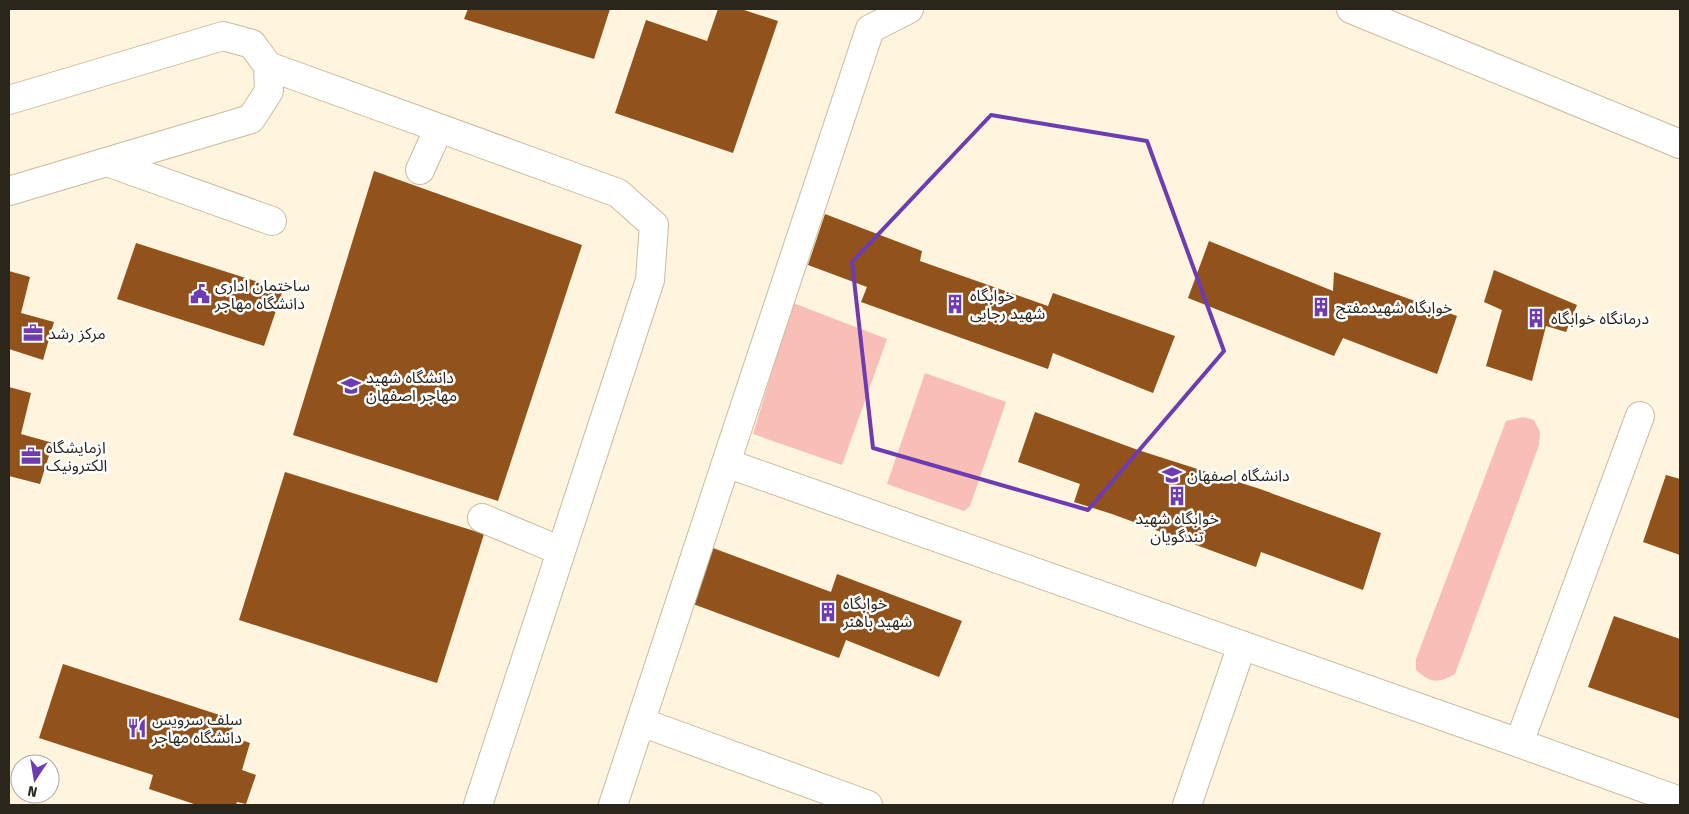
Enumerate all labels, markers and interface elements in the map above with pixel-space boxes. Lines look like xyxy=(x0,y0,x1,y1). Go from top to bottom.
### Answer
place label: ساختمان اداری دانشگاه مهاجر xyxy=(214,276,310,313)
public building icon: ساختمان اداری دانشگاه مهاجر xyxy=(189,283,211,305)
place label: خوابگاه شهید رجایی xyxy=(970,286,1045,323)
building icon: خوابگاه شهید رجایی xyxy=(944,293,966,315)
building icon: خوابگاه شهیدمفتح xyxy=(1310,296,1332,318)
place label: خوابگاه شهیدمفتح xyxy=(1336,298,1452,320)
building icon: درمانگاه خوابگاه xyxy=(1525,307,1547,329)
place label: درمانگاه خوابگاه xyxy=(1551,309,1649,328)
office icon: مرکز رشد xyxy=(22,322,44,344)
place label: مرکز رشد xyxy=(48,324,106,343)
place label: دانشگاه شهید مهاجر اصفهان xyxy=(366,368,457,405)
school or university icon: دانشگاه شهید مهاجر اصفهان xyxy=(340,375,362,397)
place label: ازمایشگاه الکترونیک xyxy=(46,438,107,475)
office icon: ازمایشگاه الکترونیک xyxy=(20,445,42,467)
school or university icon: دانشگاه اصفهان xyxy=(1161,464,1183,486)
place label: دانشگاه اصفهان xyxy=(1187,466,1290,485)
building icon: خوابگاه شهید تندگویان xyxy=(1166,485,1188,507)
place label: خوابگاه شهید تندگویان xyxy=(1135,509,1219,546)
place label: خوابگاه شهید باهنر xyxy=(842,594,912,631)
building icon: خوابگاه شهید باهنر xyxy=(817,601,839,623)
place label: سلف سرویس دانشگاه مهاجر xyxy=(151,710,242,747)
restaurant icon: سلف سرویس دانشگاه مهاجر xyxy=(126,717,148,739)
north arrow xyxy=(10,754,60,804)
text: N xyxy=(26,782,39,801)

